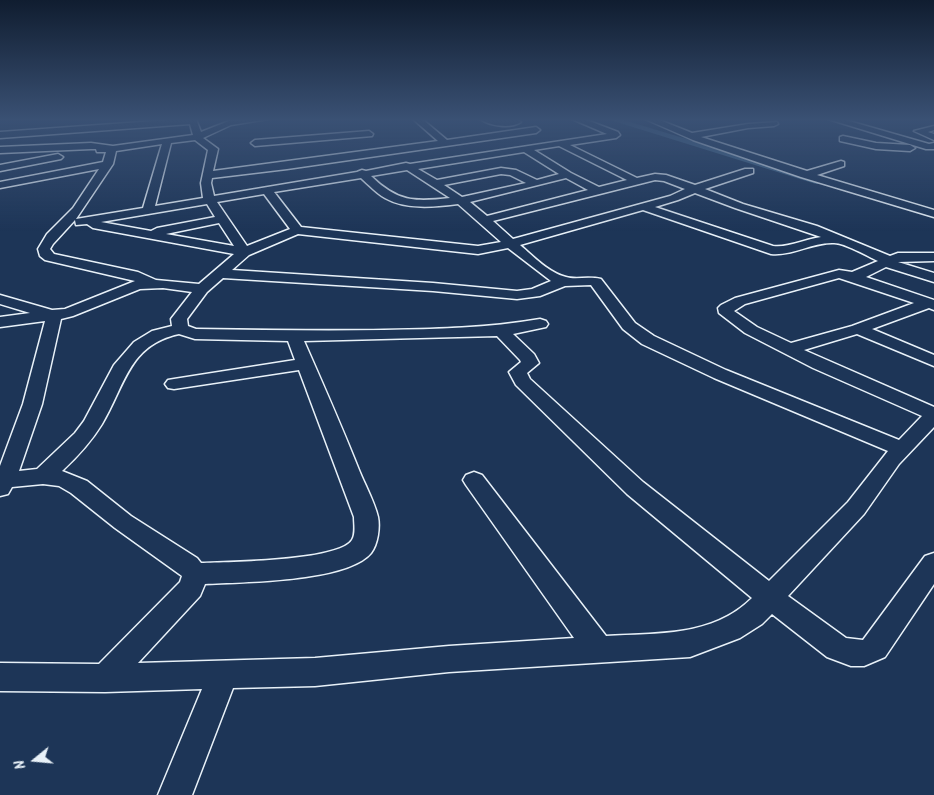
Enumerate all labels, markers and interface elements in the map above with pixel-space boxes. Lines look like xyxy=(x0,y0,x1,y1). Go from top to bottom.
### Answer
north arrow xyxy=(10,735,60,785)
text: N xyxy=(9,757,32,772)

